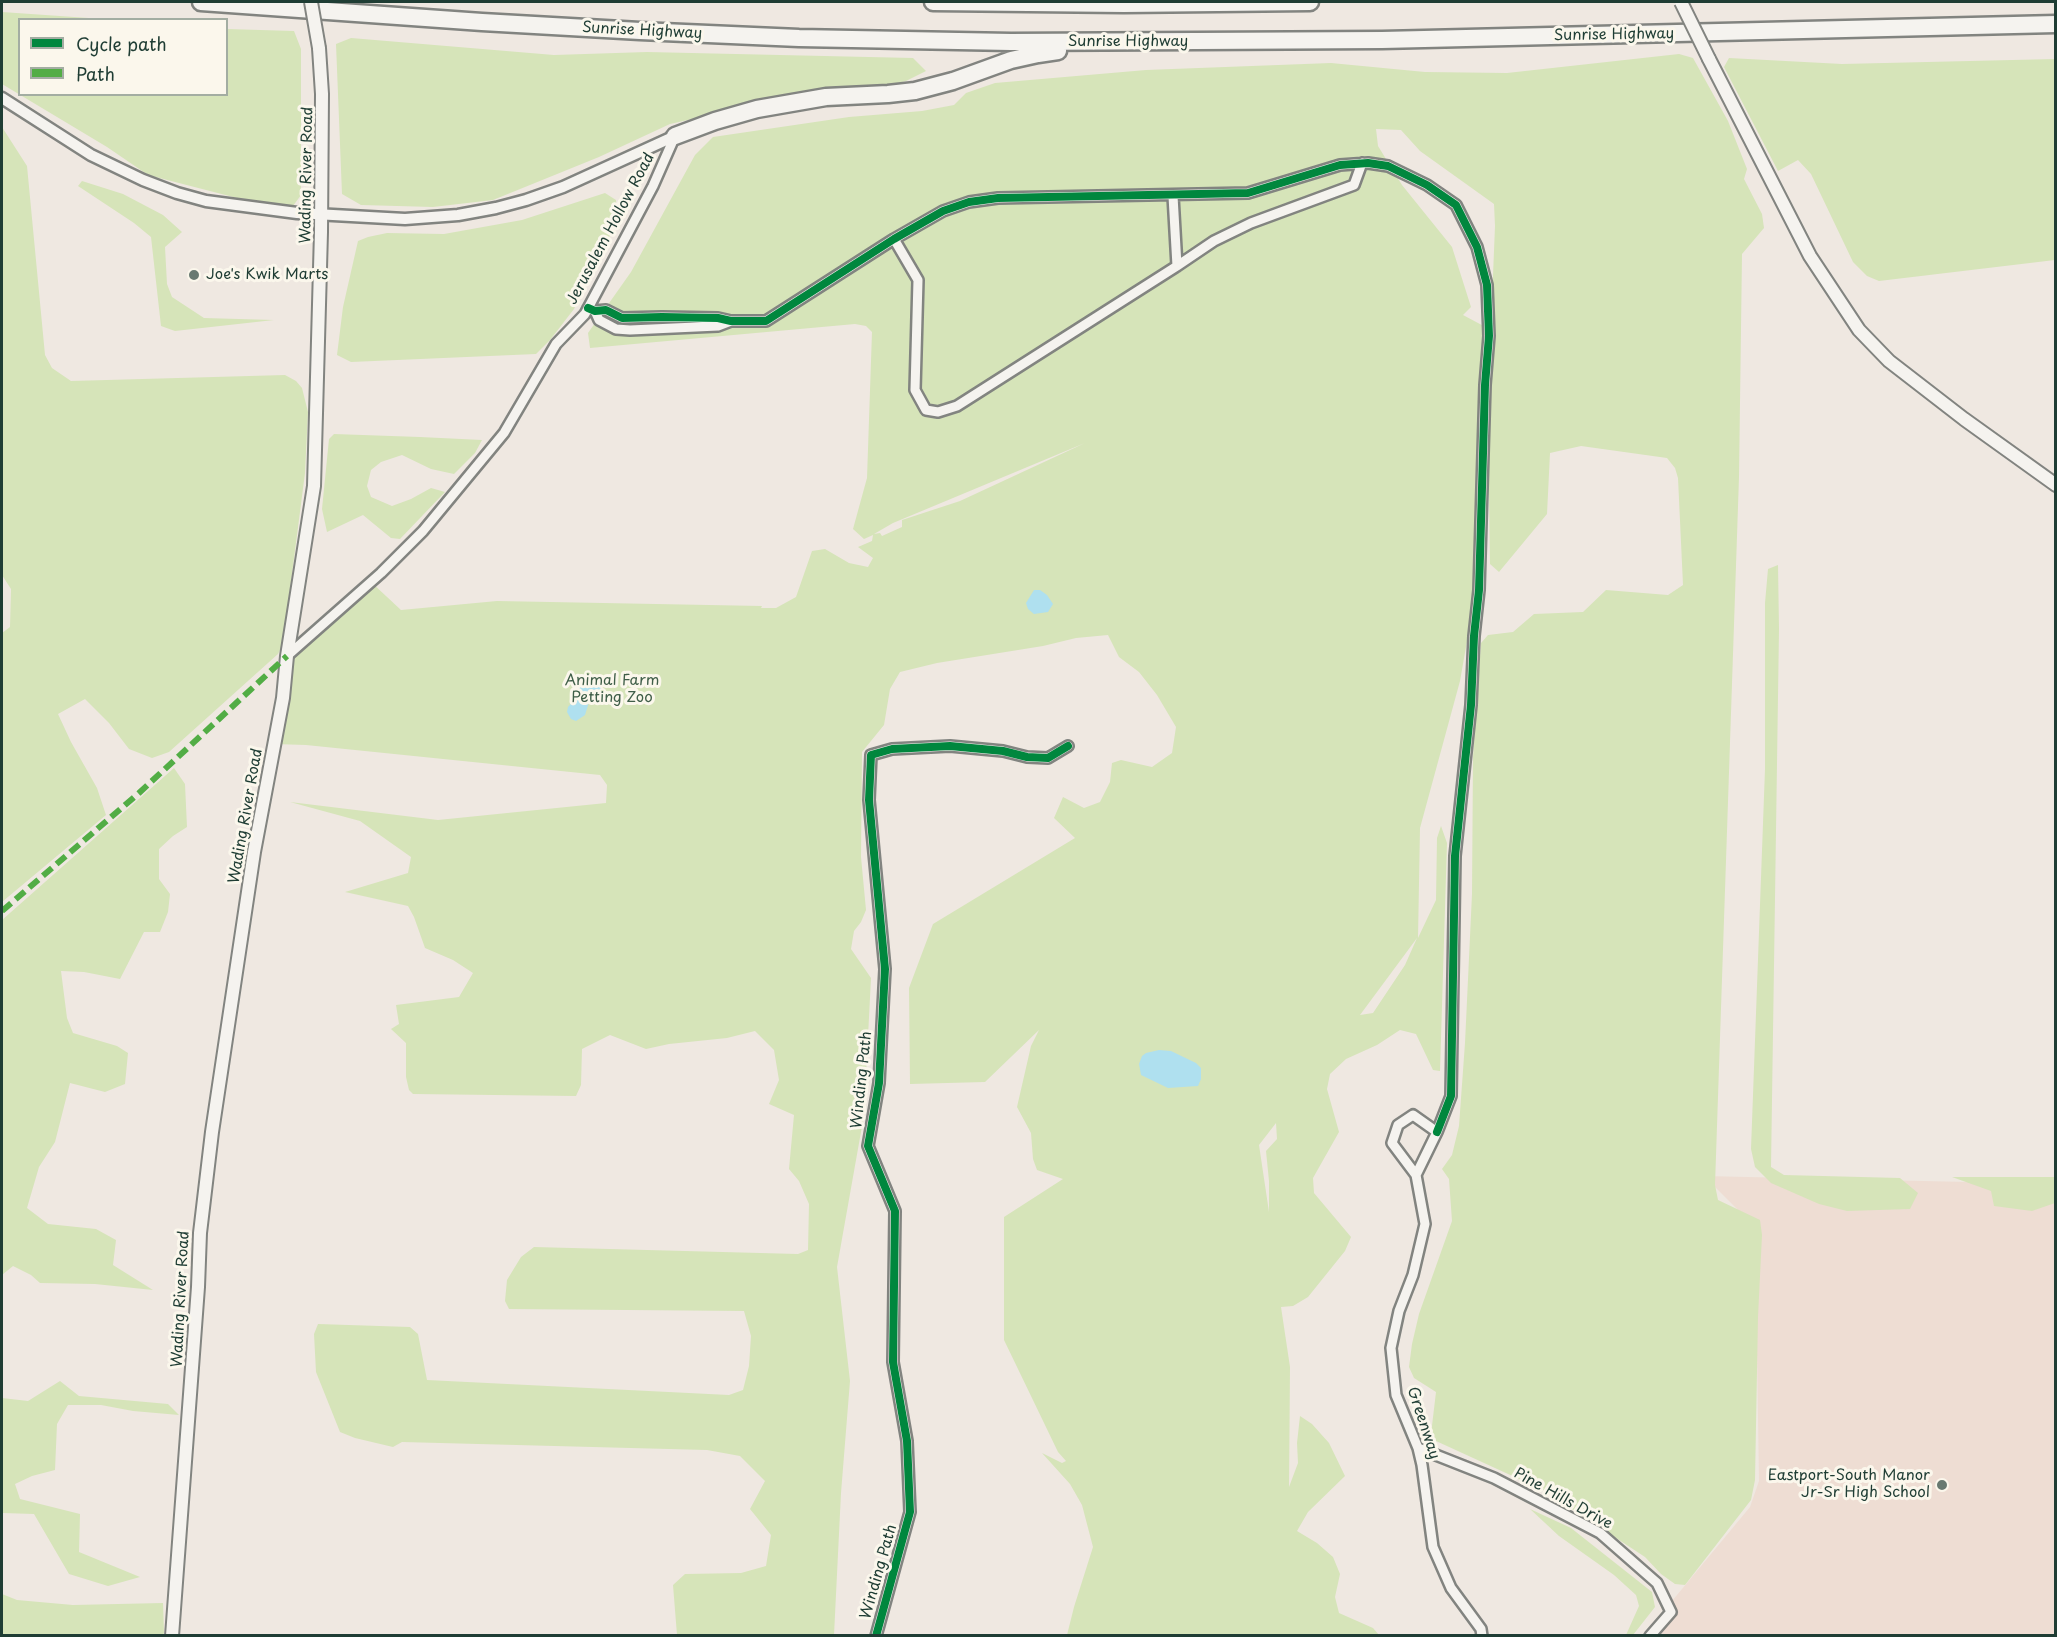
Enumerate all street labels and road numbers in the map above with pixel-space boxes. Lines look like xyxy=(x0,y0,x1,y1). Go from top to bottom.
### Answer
street label: Sunrise Highway xyxy=(581,19,703,43)
street label: Sunrise Highway xyxy=(1554,25,1674,45)
street label: Sunrise Highway xyxy=(1068,33,1188,51)
street label: Wading River Road xyxy=(297,106,317,244)
street label: Jerusalem Hollow Road xyxy=(563,150,659,308)
street label: Wading River Road xyxy=(225,747,267,885)
street label: Winding Path xyxy=(848,1031,876,1129)
street label: Wading River Road xyxy=(168,1230,194,1368)
street label: Greenway xyxy=(1403,1385,1443,1461)
street label: Pine Hills Drive xyxy=(1511,1465,1615,1533)
street label: Winding Path xyxy=(857,1523,901,1621)

